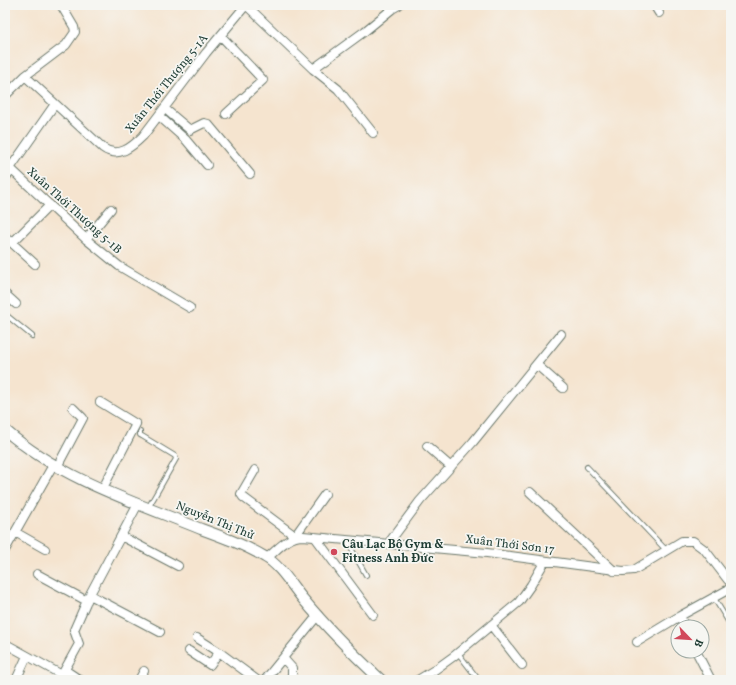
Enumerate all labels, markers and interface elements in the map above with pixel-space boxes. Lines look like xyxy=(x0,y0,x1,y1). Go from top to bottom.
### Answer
street label: Xuân Thới Thượng 5-1A xyxy=(122,31,212,137)
street label: Xuân Thới Thượng 5-1B xyxy=(23,164,125,258)
street label: Nguyễn Thị Thử xyxy=(173,498,257,544)
street label: Xuân Thới Sơn 17 xyxy=(464,532,556,558)
place label: Câu Lạc Bộ Gym & Fitness Anh Đức xyxy=(342,537,444,567)
marker: Câu Lạc Bộ Gym & Fitness Anh Đức xyxy=(329,547,339,557)
north arrow xyxy=(670,619,710,659)
text: B xyxy=(689,636,706,649)

